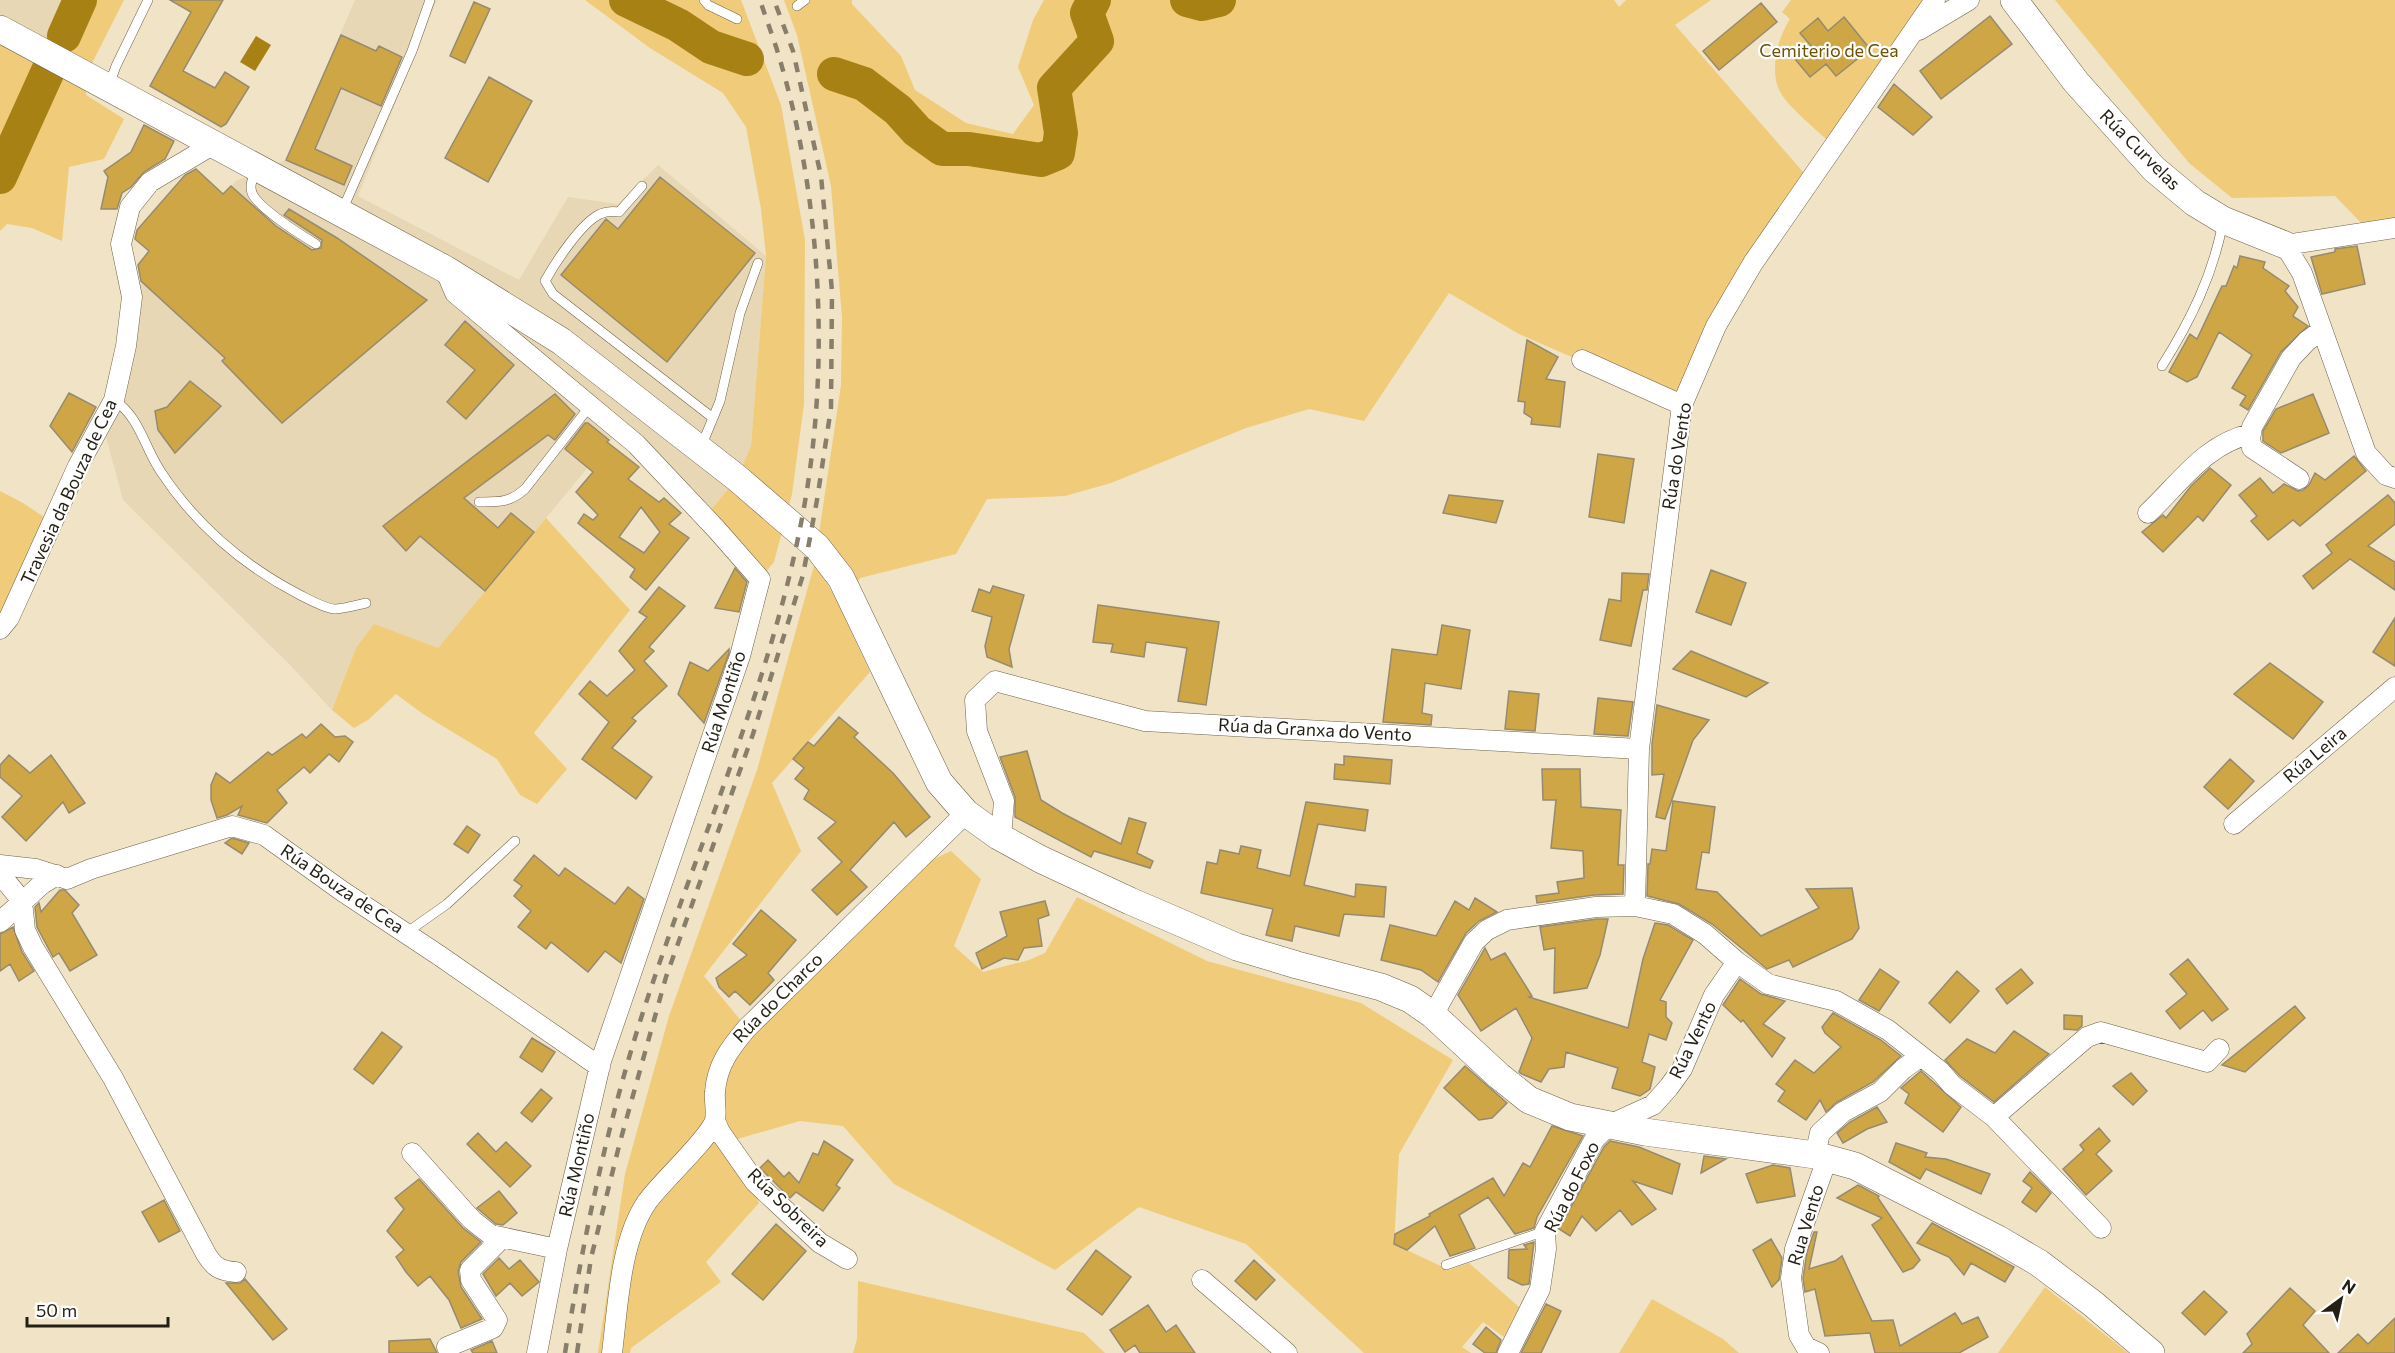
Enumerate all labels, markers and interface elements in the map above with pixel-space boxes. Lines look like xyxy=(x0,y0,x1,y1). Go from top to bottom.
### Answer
park label: Cemiterio de Cea xyxy=(1759,39,1899,61)
street label: Rúa Curvelas xyxy=(2096,104,2186,194)
street label: Travesia da Bouza de Cea xyxy=(15,395,121,588)
street label: Rúa do Vento xyxy=(1657,401,1695,511)
street label: Rúa Montiño xyxy=(696,648,750,756)
street label: Rúa da Granxa do Vento xyxy=(1218,713,1413,745)
street label: Rúa Leira xyxy=(2278,721,2350,787)
street label: Rúa Bouza de Cea xyxy=(277,839,408,937)
street label: Rúa do Charco xyxy=(728,948,827,1047)
street label: Rúa Vento xyxy=(1664,997,1720,1082)
street label: Rúa Montiño xyxy=(553,1111,599,1219)
street label: Rúa do Foxo xyxy=(1539,1137,1604,1236)
street label: Rúa Sobreira xyxy=(744,1163,834,1251)
street label: Rua Vento xyxy=(1782,1181,1828,1268)
north arrow xyxy=(2311,1269,2371,1329)
text: N xyxy=(2339,1275,2360,1297)
scale bar xyxy=(27,1290,168,1328)
text: 50 m xyxy=(36,1299,77,1321)

